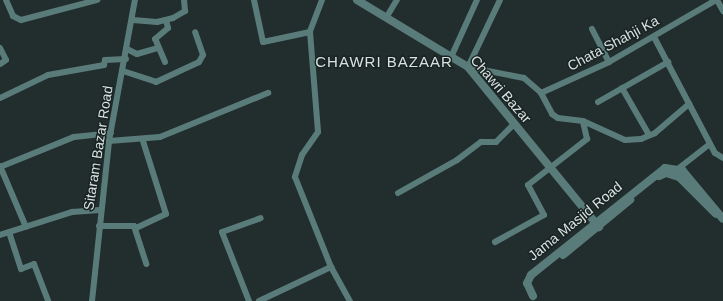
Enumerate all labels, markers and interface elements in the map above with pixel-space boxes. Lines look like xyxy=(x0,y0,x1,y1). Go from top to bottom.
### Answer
street label: Chata Shahji Ka xyxy=(564,12,662,74)
street label: Chawri Bazar xyxy=(467,52,535,126)
district label: CHAWRI BAZAAR xyxy=(315,53,453,71)
street label: Sitaram Bazar Road xyxy=(80,84,116,212)
street label: Jama Masjid Road xyxy=(525,178,625,264)

